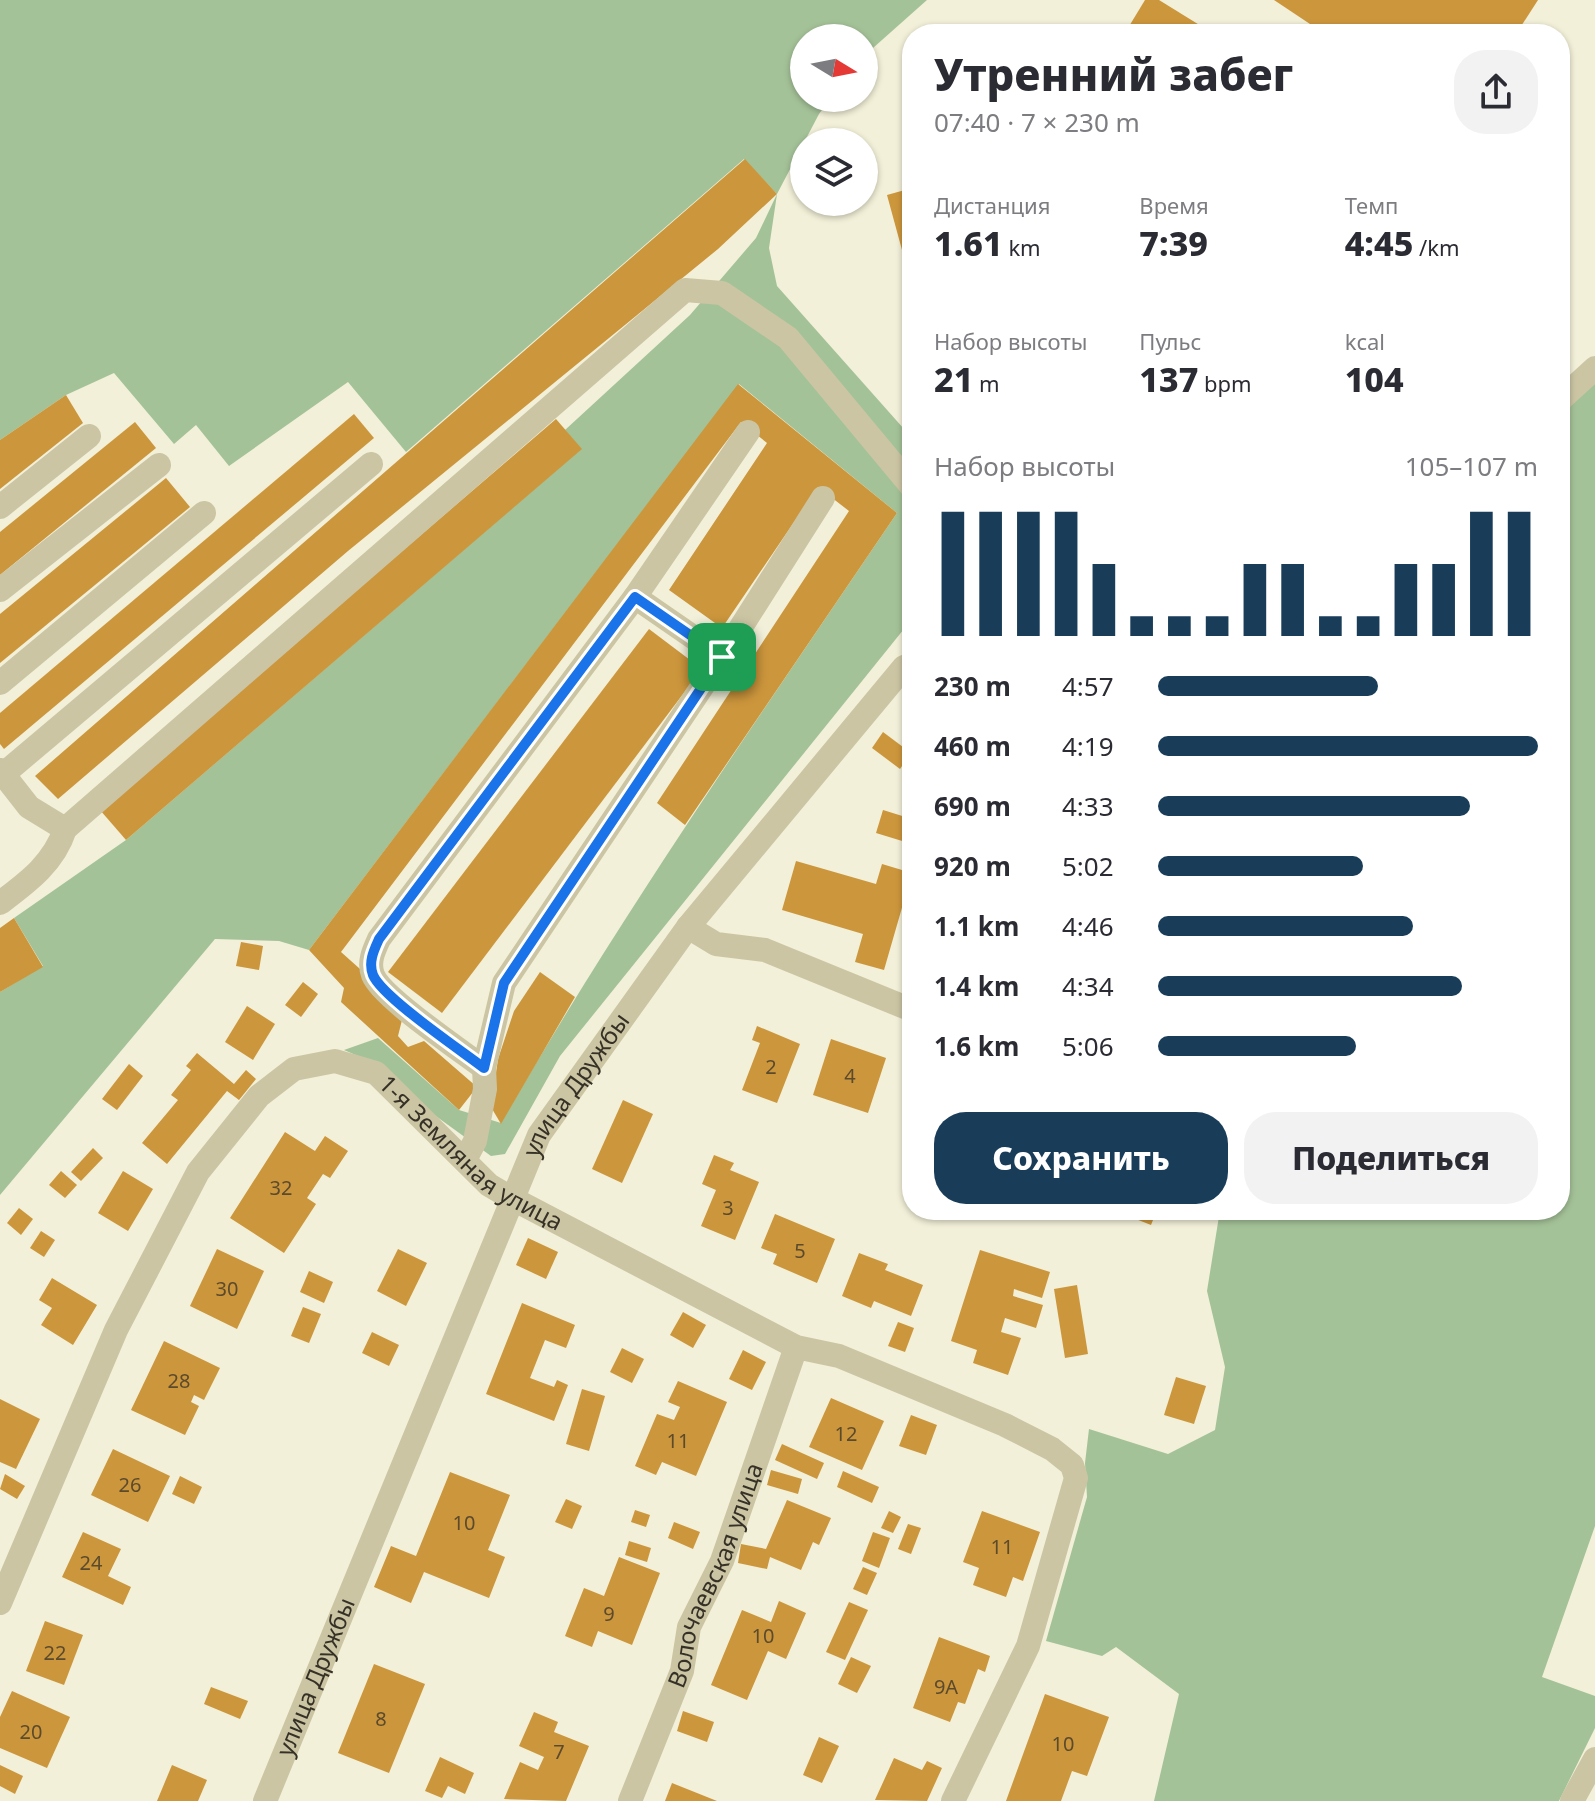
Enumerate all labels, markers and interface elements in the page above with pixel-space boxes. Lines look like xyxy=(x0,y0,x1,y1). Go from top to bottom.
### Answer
north arrow xyxy=(790,24,878,112)
map controls xyxy=(790,24,878,216)
text: Утренний забег xyxy=(934,44,1293,104)
button: share xyxy=(1454,50,1538,134)
text: 07:40 · 7 × 230 m xyxy=(934,104,1140,140)
button: layers xyxy=(790,128,878,216)
text: Дистанция xyxy=(934,190,1050,220)
text: Время xyxy=(1139,190,1209,220)
text: Темп xyxy=(1345,190,1398,220)
text: 1.61 xyxy=(934,220,1003,266)
text: 7:39 xyxy=(1139,220,1208,266)
text: 4:45 xyxy=(1345,220,1413,266)
text: km xyxy=(1003,232,1041,262)
text: /km xyxy=(1413,232,1460,262)
text: Набор высоты xyxy=(934,326,1087,356)
text: Пульс xyxy=(1139,326,1201,356)
text: kcal xyxy=(1345,326,1385,356)
text: 21 xyxy=(934,356,973,402)
text: 137 xyxy=(1139,356,1198,402)
text: 104 xyxy=(1345,356,1404,402)
text: m xyxy=(973,368,1000,398)
text: bpm xyxy=(1198,368,1252,398)
text: Набор высоты xyxy=(934,448,1115,484)
text: 105–107 m xyxy=(1405,448,1538,484)
pin xyxy=(688,623,756,691)
icon: arrive xyxy=(700,635,744,679)
text: 230 m xyxy=(934,668,1011,704)
text: 4:57 xyxy=(1062,668,1114,704)
text: 460 m xyxy=(934,728,1011,764)
text: 4:19 xyxy=(1062,728,1114,764)
text: 690 m xyxy=(934,788,1011,824)
text: 4:33 xyxy=(1062,788,1114,824)
text: 920 m xyxy=(934,848,1011,884)
text: 5:02 xyxy=(1062,848,1114,884)
text: 1.1 km xyxy=(934,908,1019,944)
text: 4:46 xyxy=(1062,908,1114,944)
text: 1.4 km xyxy=(934,968,1019,1004)
text: 4:34 xyxy=(1062,968,1114,1004)
street label: улица Дружбы xyxy=(514,1006,636,1162)
text: 1.6 km xyxy=(934,1028,1019,1064)
text: 5:06 xyxy=(1062,1028,1114,1064)
house number: 2 xyxy=(765,1053,777,1080)
house number: 4 xyxy=(844,1062,856,1089)
street label: 1-я Земляная улица xyxy=(372,1067,569,1237)
button: Сохранить xyxy=(934,1112,1228,1204)
button: Поделиться xyxy=(1244,1112,1538,1204)
house number: 32 xyxy=(270,1174,292,1201)
house number: 3 xyxy=(722,1194,734,1221)
house number: 5 xyxy=(794,1237,806,1264)
house number: 30 xyxy=(216,1275,238,1302)
house number: 28 xyxy=(168,1367,190,1394)
house number: 12 xyxy=(835,1420,857,1447)
house number: 11 xyxy=(667,1427,689,1454)
street label: Волочаевская улица xyxy=(659,1458,770,1692)
house number: 26 xyxy=(119,1471,141,1498)
house number: 10 xyxy=(453,1509,475,1536)
house number: 11 xyxy=(991,1533,1013,1560)
house number: 24 xyxy=(80,1549,103,1576)
street label: улица Дружбы xyxy=(267,1592,362,1761)
house number: 9 xyxy=(603,1600,615,1627)
house number: 10 xyxy=(752,1622,774,1649)
house number: 22 xyxy=(44,1639,66,1666)
house number: 9А xyxy=(934,1673,958,1700)
house number: 8 xyxy=(375,1705,387,1732)
house number: 20 xyxy=(20,1718,42,1745)
house number: 10 xyxy=(1052,1730,1074,1757)
house number: 7 xyxy=(553,1738,565,1765)

